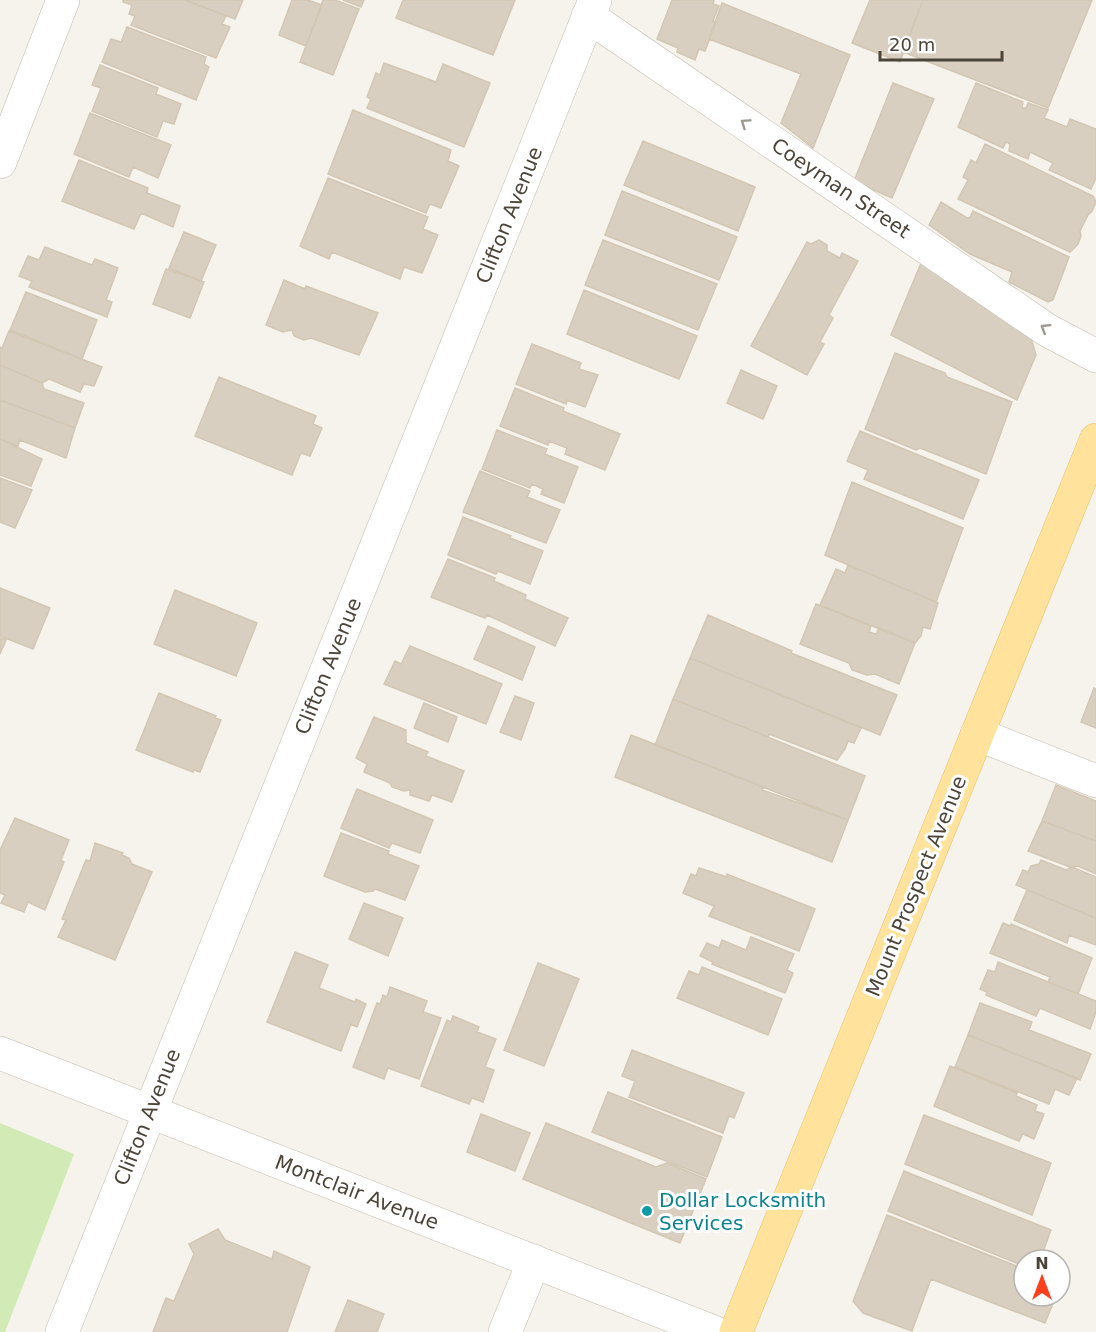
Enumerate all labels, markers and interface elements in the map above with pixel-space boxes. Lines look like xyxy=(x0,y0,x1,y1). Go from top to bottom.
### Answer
scale bar xyxy=(880,24,1002,62)
text: 20 m xyxy=(889,34,935,55)
one-way arrow xyxy=(741,119,752,130)
street label: Coeyman Street xyxy=(767,133,915,243)
street label: Clifton Avenue xyxy=(471,143,547,287)
one-way arrow xyxy=(1041,323,1051,335)
street label: Clifton Avenue xyxy=(290,594,366,738)
street label: Mount Prospect Avenue xyxy=(861,772,971,1000)
street label: Clifton Avenue xyxy=(109,1045,185,1189)
street label: Montclair Avenue xyxy=(272,1150,442,1234)
place label: Dollar Locksmith Services xyxy=(659,1188,826,1235)
marker: Dollar Locksmith Services xyxy=(640,1204,654,1218)
north arrow xyxy=(1012,1248,1072,1308)
text: N xyxy=(1035,1254,1049,1273)

